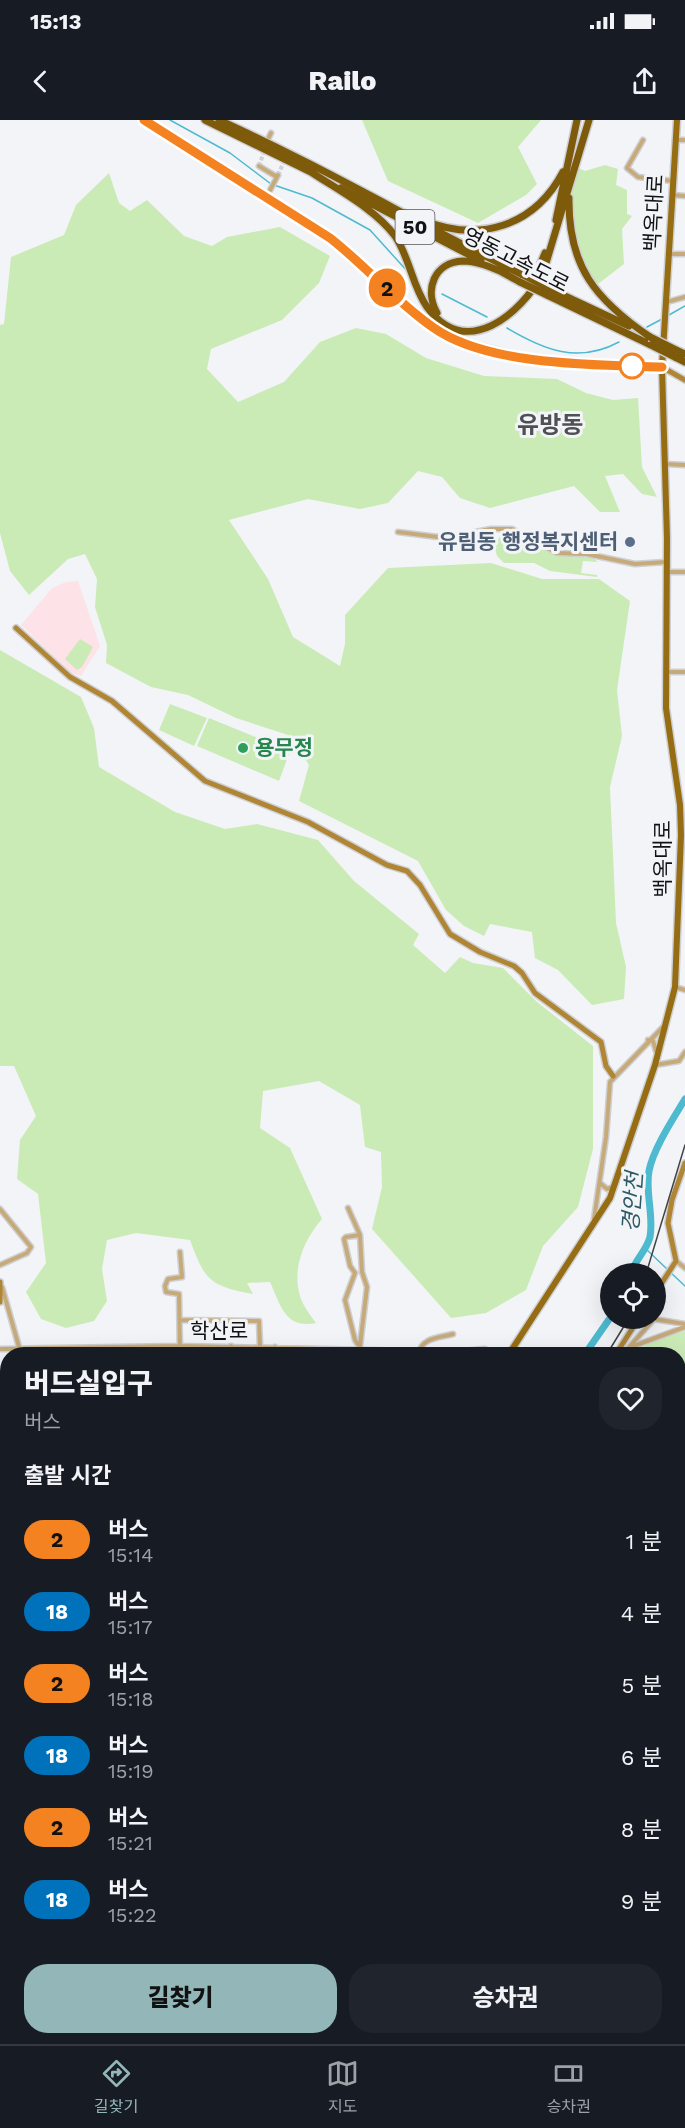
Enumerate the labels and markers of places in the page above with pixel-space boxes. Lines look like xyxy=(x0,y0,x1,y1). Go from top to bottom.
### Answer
unlabelled marker xyxy=(619,353,645,379)
place label: 유림동 행정복지센터 xyxy=(438,529,618,554)
marker: 유림동 행정복지센터 xyxy=(623,535,637,549)
place label: 용무정 xyxy=(255,735,313,760)
marker: 용무정 xyxy=(236,741,250,755)

